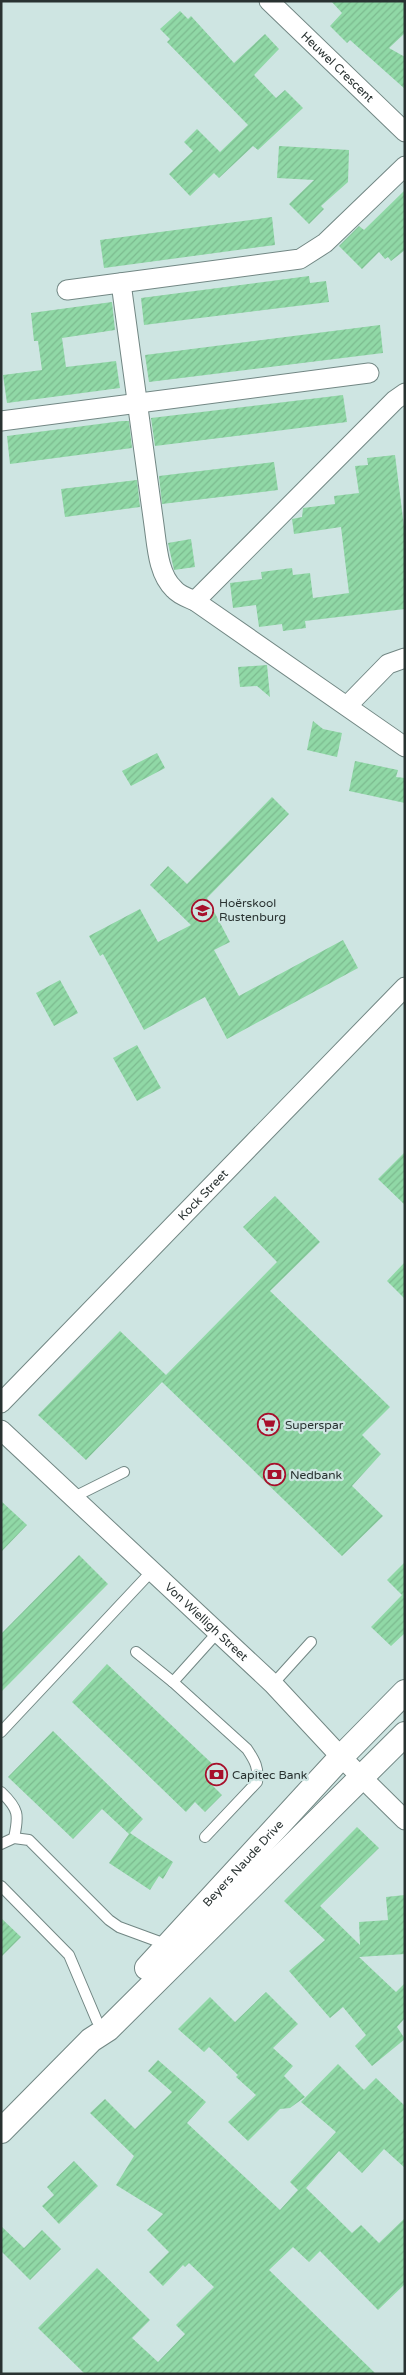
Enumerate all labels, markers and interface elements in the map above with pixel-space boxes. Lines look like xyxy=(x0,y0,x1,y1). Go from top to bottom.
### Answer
street label: Heuwel Crescent xyxy=(298,29,377,105)
place label: Hoërskool Rustenburg xyxy=(219,896,286,924)
school or university icon: Hoërskool Rustenburg xyxy=(191,898,215,922)
street label: Kock Street xyxy=(175,1166,231,1223)
supermarket icon: Superspar xyxy=(257,1413,281,1437)
place label: Superspar xyxy=(285,1418,344,1432)
bank icon: Nedbank xyxy=(262,1463,286,1487)
place label: Nedbank xyxy=(290,1468,342,1482)
street label: Von Wielligh Street xyxy=(162,1580,251,1664)
bank icon: Capitec Bank xyxy=(204,1763,228,1787)
place label: Capitec Bank xyxy=(232,1768,308,1782)
street label: Beyers Naude Drive xyxy=(200,1817,286,1910)

